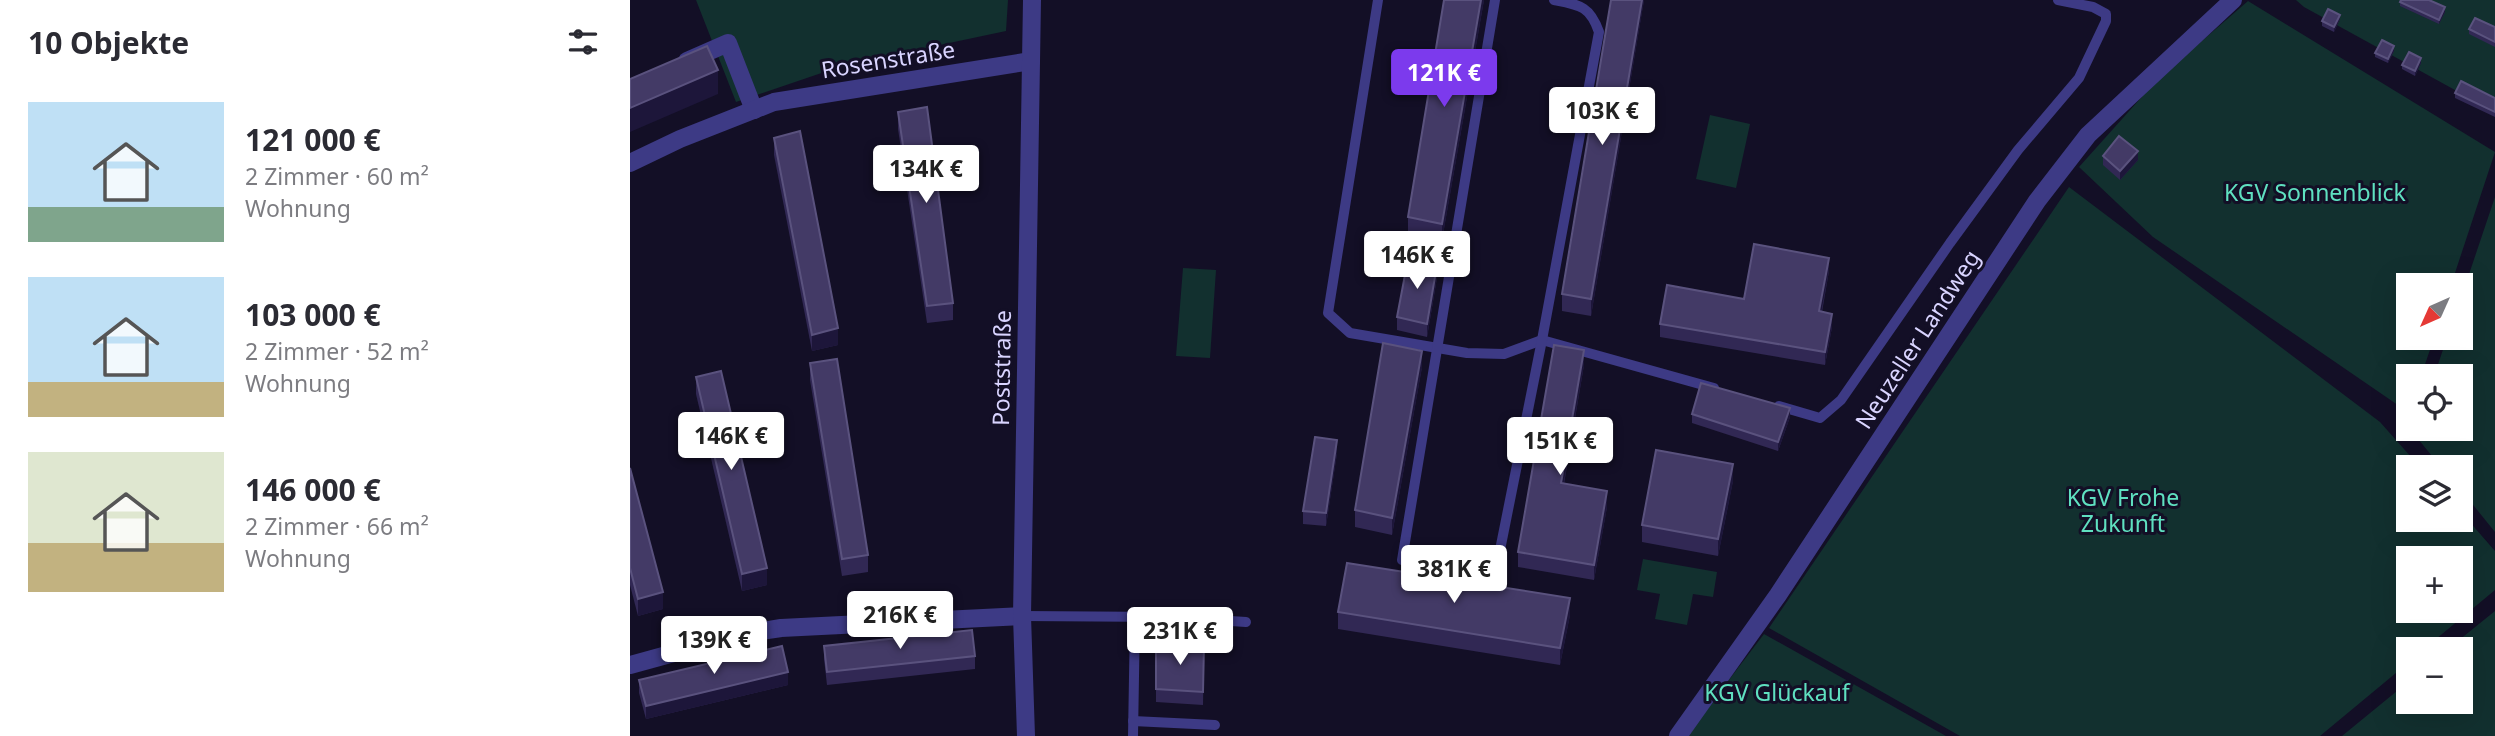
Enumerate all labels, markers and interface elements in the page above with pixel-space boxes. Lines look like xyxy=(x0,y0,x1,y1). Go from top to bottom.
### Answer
text: 10 Objekte xyxy=(28,22,189,63)
icon: filters xyxy=(564,23,602,61)
street label: Rosenstraße xyxy=(819,33,957,85)
pin: 121K € xyxy=(1387,50,1501,109)
text: 121K € xyxy=(1407,56,1481,88)
pin: 103K € xyxy=(1545,88,1659,147)
text: 103K € xyxy=(1565,94,1639,126)
text: 121 000 € xyxy=(245,119,381,160)
icon: home xyxy=(84,130,168,214)
pin: 134K € xyxy=(869,146,983,205)
text: 134K € xyxy=(889,152,963,184)
text: 2 Zimmer · 60 m² xyxy=(245,160,429,192)
park label: KGV Sonnenblick xyxy=(2224,176,2407,208)
text: Wohnung xyxy=(245,192,351,224)
pin: 146K € xyxy=(1360,232,1474,291)
text: 146K € xyxy=(1380,238,1454,270)
street label: Neuzeller Landweg xyxy=(1847,243,1987,435)
north arrow xyxy=(2396,273,2473,350)
map controls xyxy=(2396,273,2473,714)
text: 103 000 € xyxy=(245,294,381,335)
icon: home xyxy=(84,305,168,389)
street label: Poststraße xyxy=(984,310,1018,426)
text: 2 Zimmer · 52 m² xyxy=(245,335,429,367)
button: locate xyxy=(2396,364,2473,441)
text: Wohnung xyxy=(245,367,351,399)
pin: 146K € xyxy=(674,412,788,472)
pin: 151K € xyxy=(1503,418,1617,477)
text: 146K € xyxy=(694,419,768,451)
text: 151K € xyxy=(1523,424,1597,456)
button: layers xyxy=(2396,455,2473,532)
text: 146 000 € xyxy=(245,469,381,510)
icon: home xyxy=(84,480,168,564)
park label: KGV Frohe Zukunft xyxy=(2067,481,2179,539)
text: 2 Zimmer · 66 m² xyxy=(245,510,429,542)
text: Wohnung xyxy=(245,542,351,574)
pin: 381K € xyxy=(1397,546,1511,605)
button: + xyxy=(2396,546,2473,623)
text: 381K € xyxy=(1417,552,1491,584)
pin: 216K € xyxy=(843,592,957,651)
text: 216K € xyxy=(863,598,937,630)
pin: 231K € xyxy=(1123,608,1237,667)
text: 231K € xyxy=(1143,614,1217,646)
pin: 139K € xyxy=(657,616,771,676)
text: 139K € xyxy=(677,623,751,655)
button: − xyxy=(2396,637,2473,714)
park label: KGV Glückauf xyxy=(1704,676,1851,708)

